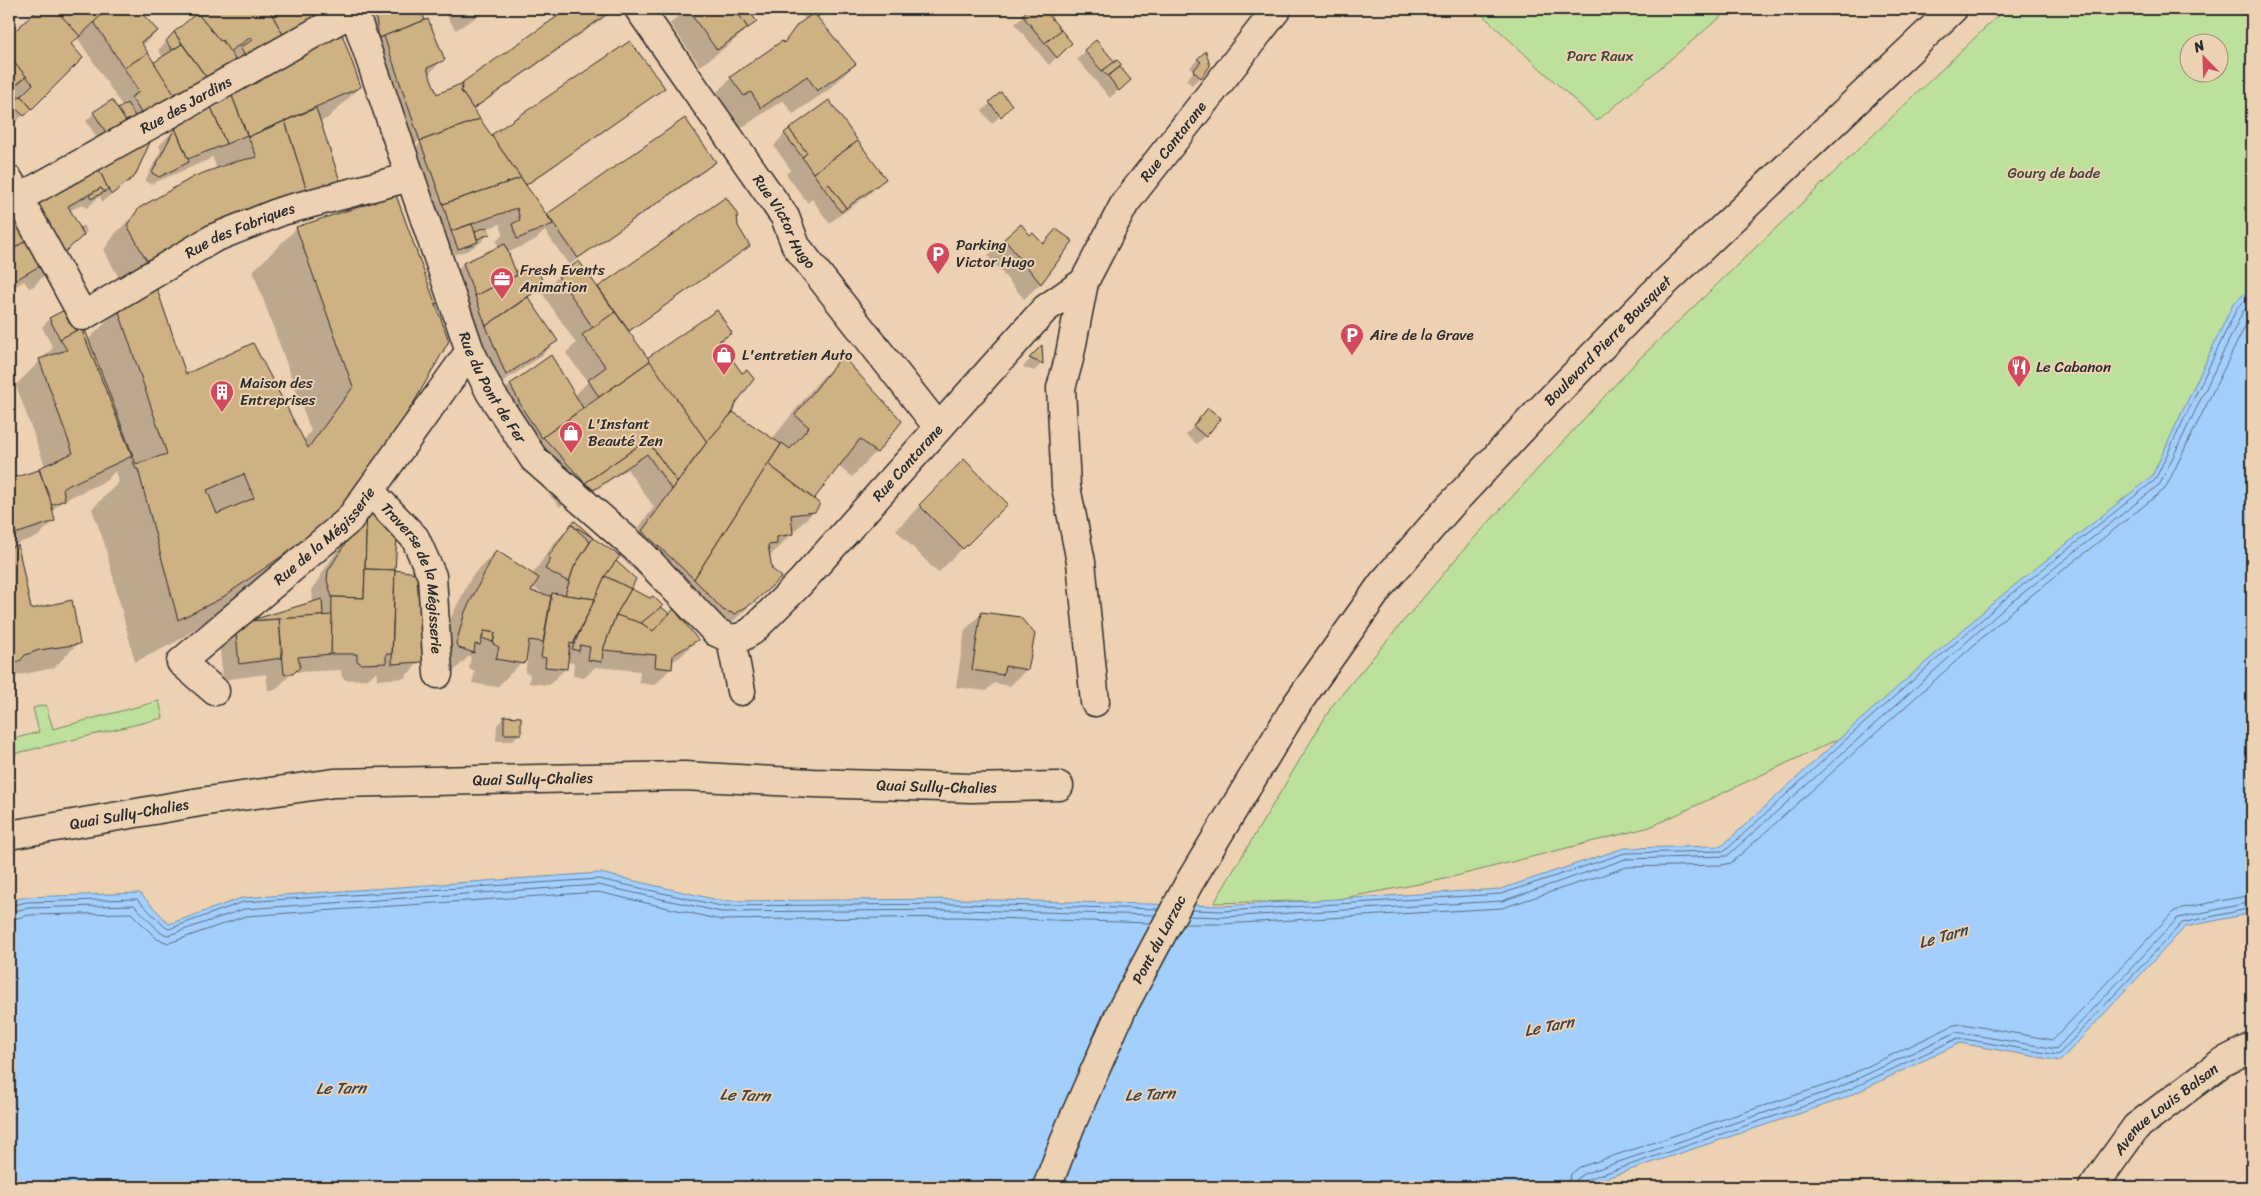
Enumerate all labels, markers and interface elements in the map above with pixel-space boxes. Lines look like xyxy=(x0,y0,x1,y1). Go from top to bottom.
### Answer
north arrow xyxy=(2178,32,2228,82)
text: N xyxy=(2189,33,2209,60)
park label: Parc Raux xyxy=(1567,43,1634,69)
street label: Rue des Jardins xyxy=(135,68,237,141)
street label: Rue Cantarane xyxy=(1133,95,1213,188)
park label: Gourg de bade xyxy=(2007,160,2101,186)
street label: Rue Victor Hugo xyxy=(746,169,823,275)
street label: Rue des Fabriques xyxy=(180,195,298,266)
place label: Parking Victor Hugo xyxy=(956,232,1035,275)
parking icon: Parking Victor Hugo xyxy=(925,241,951,275)
place label: Fresh Events Animation xyxy=(519,257,605,300)
office icon: Fresh Events Animation xyxy=(489,266,515,300)
street label: Boulevard Pierre Bousquet xyxy=(1537,269,1679,412)
parking icon: Aire de la Grave xyxy=(1339,322,1365,356)
place label: Aire de la Grave xyxy=(1369,322,1474,348)
street label: Rue du Pont de Fer xyxy=(451,328,534,449)
shop icon: L'entretien Auto xyxy=(711,342,737,376)
place label: L'entretien Auto xyxy=(742,342,853,368)
restaurant icon: Le Cabanon xyxy=(2006,354,2032,388)
place label: Le Cabanon xyxy=(2036,354,2111,380)
place label: Maison des Entreprises xyxy=(240,370,315,413)
building icon: Maison des Entreprises xyxy=(209,379,235,413)
place label: L'Instant Beauté Zen xyxy=(588,411,663,454)
street label: Rue Cantarane xyxy=(866,418,949,508)
shop icon: L'Instant Beauté Zen xyxy=(558,420,584,454)
street label: Rue de la Mégisserie xyxy=(267,481,382,592)
street label: Traverse de la Mégisserie xyxy=(374,496,450,654)
street label: Quai Sully-Chalies xyxy=(472,765,594,793)
street label: Quai Sully-Chalies xyxy=(876,772,998,801)
street label: Quai Sully-Chalies xyxy=(68,791,192,837)
street label: Pont du Larzac xyxy=(1125,890,1194,989)
water label: Le Tarn xyxy=(1915,915,1973,957)
water label: Le Tarn xyxy=(1522,1007,1579,1045)
street label: Avenue Louis Balsan xyxy=(2106,1056,2224,1161)
water label: Le Tarn xyxy=(316,1073,369,1103)
water label: Le Tarn xyxy=(1124,1078,1178,1110)
water label: Le Tarn xyxy=(719,1080,773,1110)

